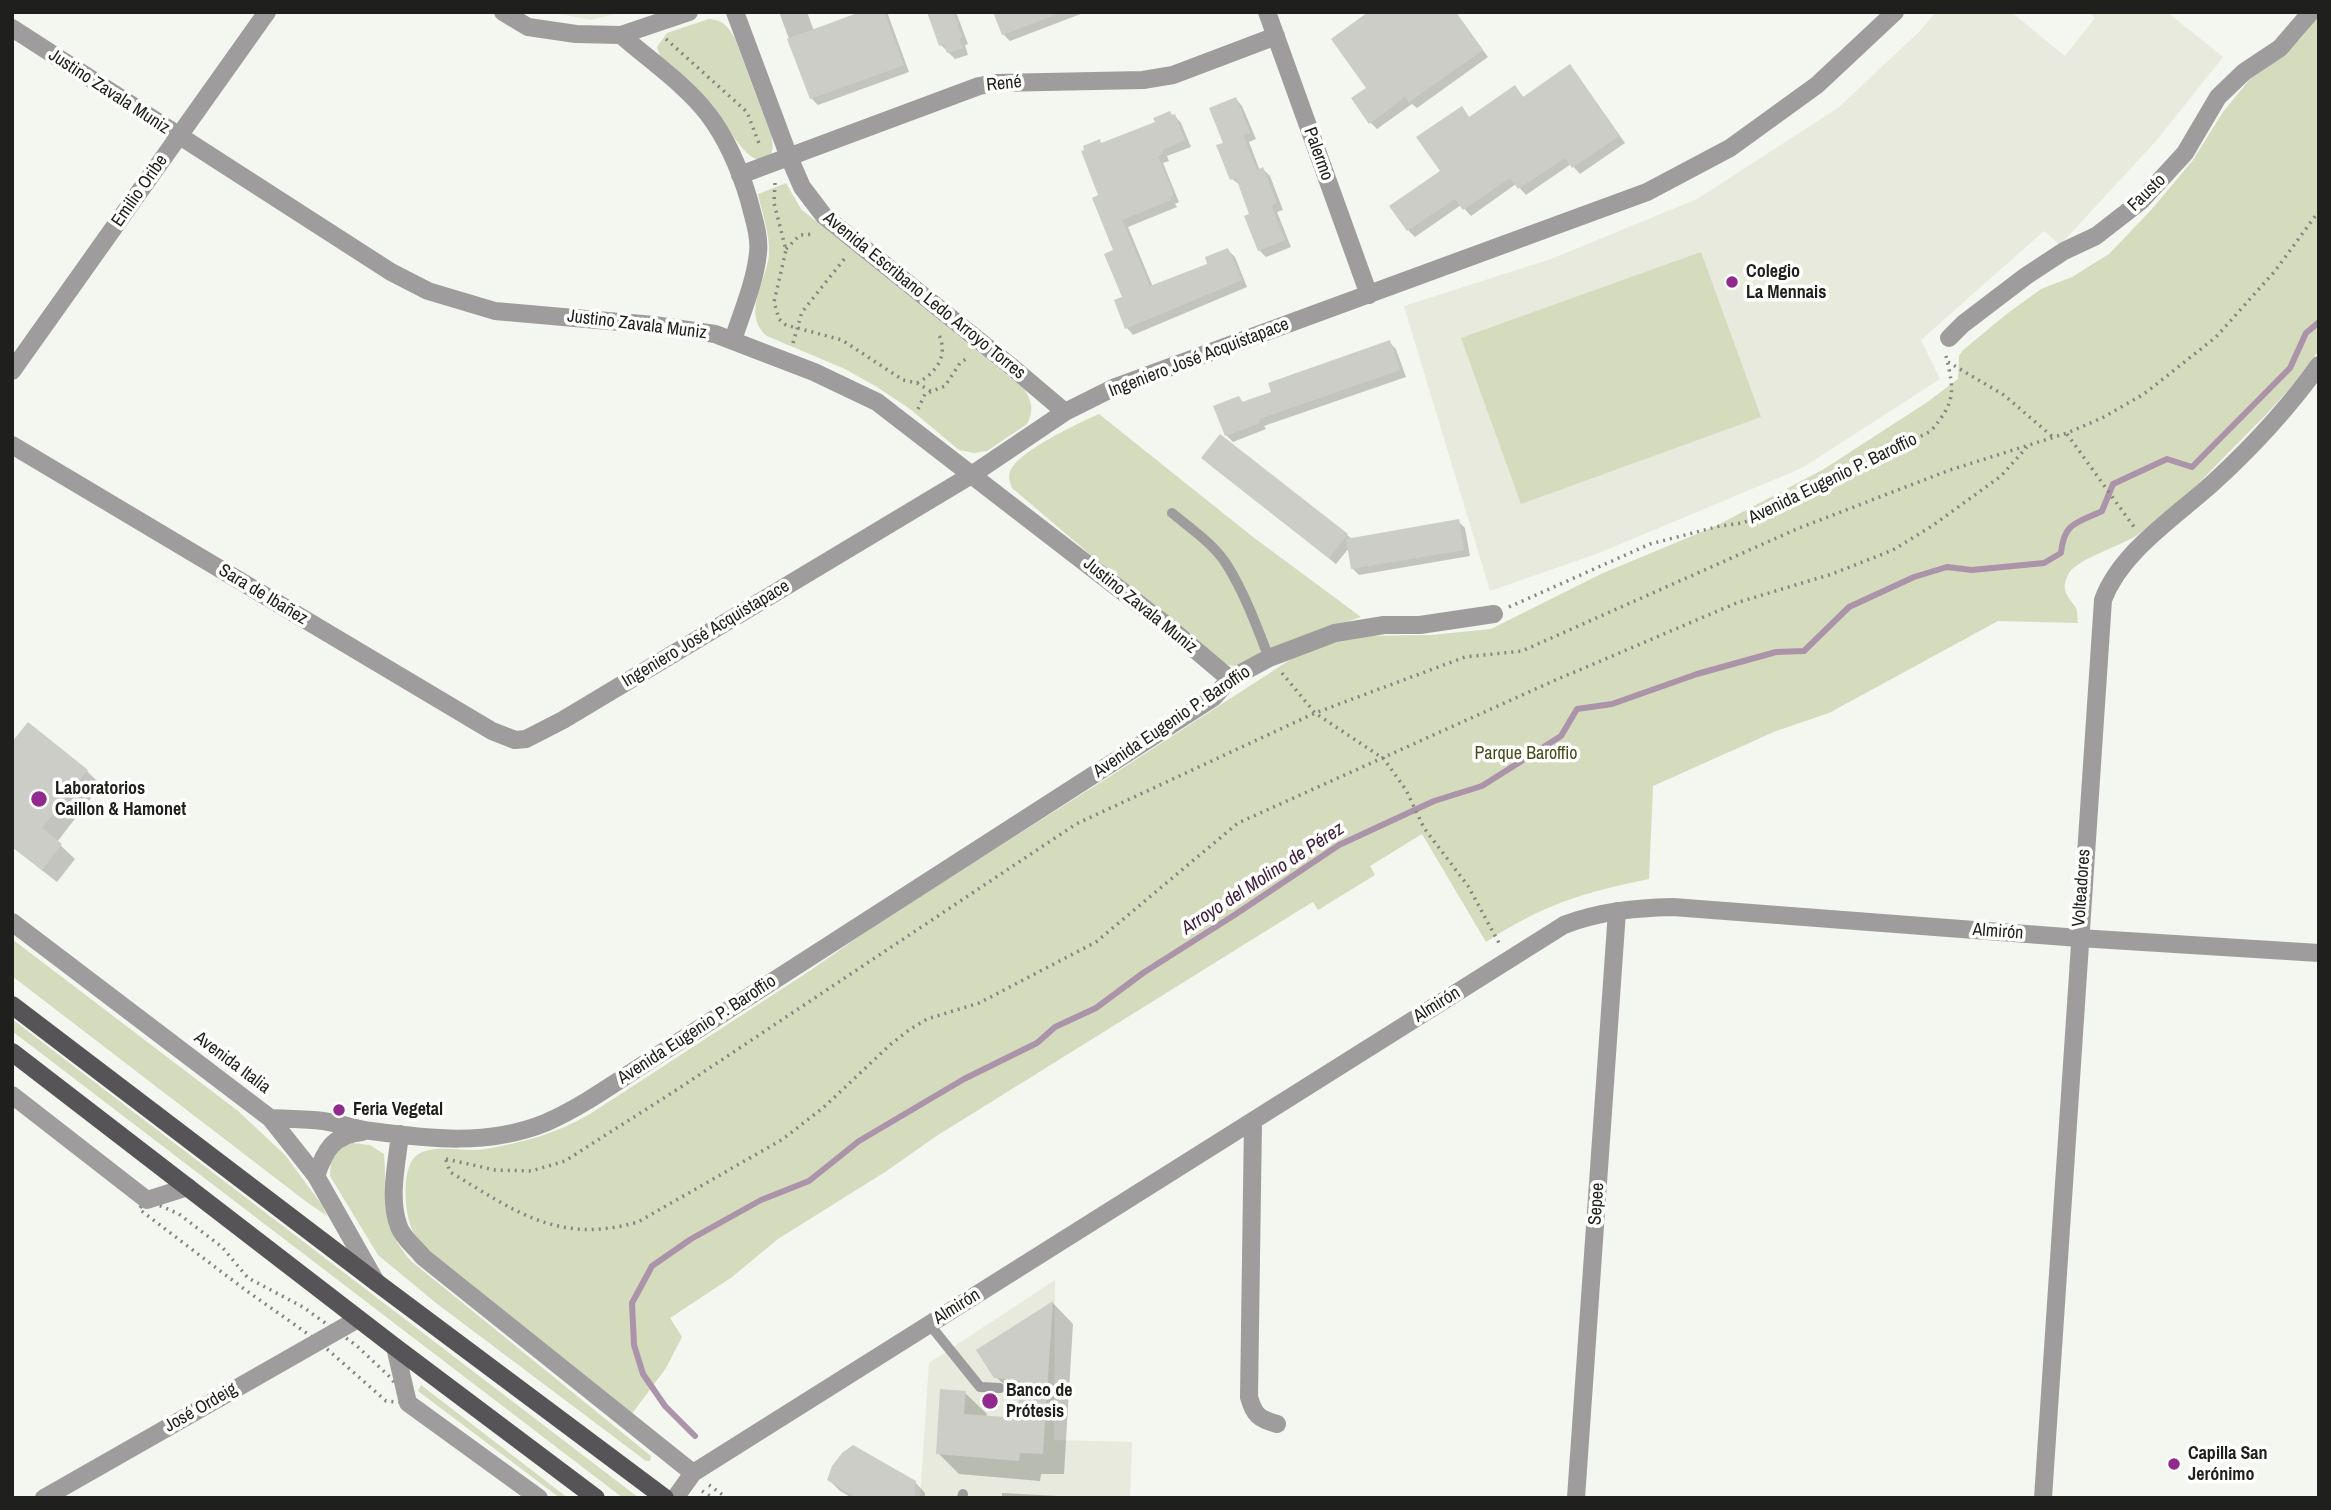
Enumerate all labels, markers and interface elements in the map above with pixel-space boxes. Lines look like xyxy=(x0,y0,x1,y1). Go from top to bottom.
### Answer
street label: Justino Zavala Muniz xyxy=(44,45,174,139)
street label: René xyxy=(985,71,1023,97)
street label: Palermo xyxy=(1298,124,1338,184)
street label: Emilio Oribe xyxy=(107,151,173,231)
street label: Fausto xyxy=(2124,170,2170,216)
street label: Avenida Escribano Ledo Arroyo Torres xyxy=(818,208,1030,384)
place label: Colegio La Mennais xyxy=(1746,261,1826,304)
marker: Colegio La Mennais xyxy=(1724,274,1740,290)
street label: Justino Zavala Muniz xyxy=(566,306,708,344)
street label: Ingeniero José Acquistapace xyxy=(1106,314,1292,402)
street label: Avenida Eugenio P. Baroffio xyxy=(1745,429,1921,529)
street label: Justino Zavala Muniz xyxy=(1079,553,1201,659)
street label: Sara de Ibañez xyxy=(215,560,311,630)
street label: Ingeniero José Acquistapace xyxy=(618,576,794,692)
street label: Avenida Eugenio P. Baroffio xyxy=(1089,661,1255,783)
park label: Parque Baroffio xyxy=(1474,743,1578,765)
place label: Laboratorios Caillon & Hamonet xyxy=(55,778,186,820)
marker: Laboratorios Caillon & Hamonet xyxy=(29,789,49,809)
water label: Arroyo del Molino de Pérez xyxy=(1178,818,1348,940)
street label: Volteadores xyxy=(2069,848,2095,928)
street label: Almirón xyxy=(1972,919,2024,945)
street label: Avenida Eugenio P. Baroffio xyxy=(614,971,780,1089)
street label: Almirón xyxy=(1410,982,1464,1028)
street label: Avenida Italia xyxy=(190,1027,274,1099)
place label: Feria Vegetal xyxy=(353,1099,443,1121)
marker: Feria Vegetal xyxy=(331,1102,347,1118)
street label: Sepee xyxy=(1585,1182,1609,1226)
street label: Almirón xyxy=(930,1284,984,1330)
street label: José Ordeig xyxy=(161,1379,241,1437)
place label: Banco de Prótesis xyxy=(1006,1380,1072,1422)
marker: Banco de Prótesis xyxy=(980,1391,1000,1411)
place label: Capilla San Jerónimo xyxy=(2188,1443,2268,1486)
marker: Capilla San Jerónimo xyxy=(2166,1456,2182,1472)

